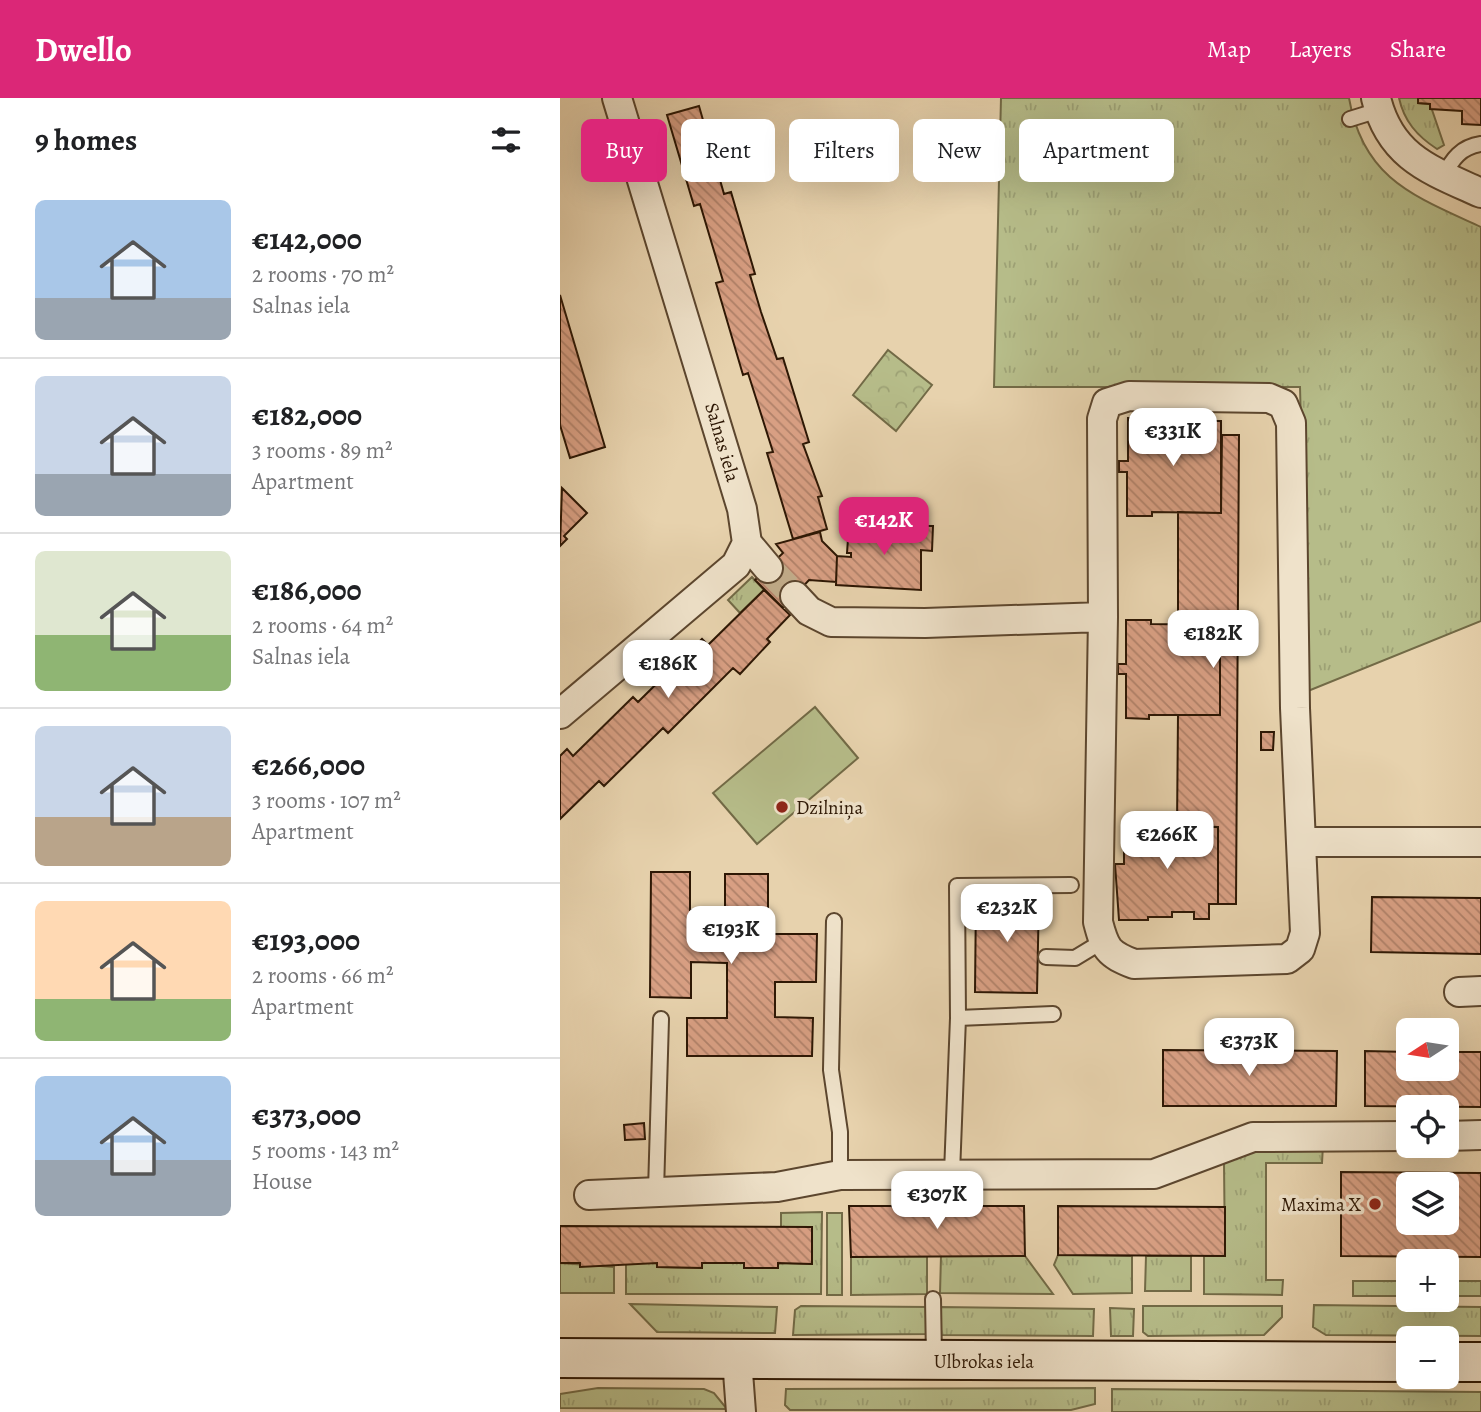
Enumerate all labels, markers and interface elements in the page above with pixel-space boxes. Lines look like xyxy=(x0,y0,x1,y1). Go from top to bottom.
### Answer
text: Dwello xyxy=(35,27,132,72)
text: Map xyxy=(1207,33,1251,65)
text: Layers xyxy=(1289,33,1352,65)
text: Share xyxy=(1390,33,1446,65)
chip: Buy xyxy=(581,119,667,182)
chip: Rent xyxy=(681,119,775,182)
chip: Filters xyxy=(789,119,899,182)
chip: New xyxy=(913,119,1005,182)
chip: Apartment xyxy=(1019,119,1174,182)
text: 9 homes xyxy=(35,120,137,160)
icon: filters xyxy=(487,121,525,159)
text: €142,000 xyxy=(252,219,362,259)
icon: home xyxy=(91,228,175,312)
text: 2 rooms · 70 m² xyxy=(252,259,394,290)
text: Salnas iela xyxy=(252,290,350,321)
text: €182,000 xyxy=(252,395,362,435)
street label: Salnas iela xyxy=(698,400,746,485)
icon: home xyxy=(91,404,175,488)
pin: €331K xyxy=(1124,408,1222,468)
text: €331K xyxy=(1145,415,1201,446)
text: 3 rooms · 89 m² xyxy=(252,435,393,466)
text: Apartment xyxy=(252,466,354,497)
pin: €142K xyxy=(835,498,933,557)
text: €142K xyxy=(855,504,913,535)
text: €186,000 xyxy=(252,570,362,610)
icon: home xyxy=(91,579,175,663)
text: 2 rooms · 64 m² xyxy=(252,610,393,641)
pin: €182K xyxy=(1164,610,1262,670)
text: €182K xyxy=(1184,617,1242,648)
pin: €186K xyxy=(619,640,717,700)
text: Salnas iela xyxy=(252,641,350,672)
text: €186K xyxy=(639,647,697,678)
text: €266,000 xyxy=(252,745,365,785)
icon: home xyxy=(91,754,175,838)
text: 3 rooms · 107 m² xyxy=(252,785,401,816)
place label: Dzilniņa xyxy=(796,795,864,821)
marker: Dzilniņa xyxy=(774,799,790,815)
pin: €266K xyxy=(1118,812,1216,871)
text: Apartment xyxy=(252,816,354,847)
text: €266K xyxy=(1137,818,1197,849)
pin: €232K xyxy=(958,884,1056,944)
text: €232K xyxy=(977,891,1037,922)
pin: €193K xyxy=(682,906,780,966)
text: €193K xyxy=(702,913,760,944)
text: €193,000 xyxy=(252,920,360,960)
icon: home xyxy=(91,929,175,1013)
text: 2 rooms · 66 m² xyxy=(252,960,394,991)
text: Apartment xyxy=(252,991,354,1022)
pin: €373K xyxy=(1200,1018,1298,1078)
north arrow xyxy=(1396,1018,1460,1082)
map controls xyxy=(1396,1018,1459,1389)
text: €373K xyxy=(1220,1025,1278,1056)
text: €373,000 xyxy=(252,1095,361,1135)
button: locate xyxy=(1396,1095,1459,1158)
icon: home xyxy=(91,1104,175,1188)
text: 5 rooms · 143 m² xyxy=(252,1135,399,1166)
text: House xyxy=(252,1166,312,1197)
pin: €307K xyxy=(888,1172,986,1231)
button: layers xyxy=(1396,1172,1459,1235)
text: €307K xyxy=(907,1178,967,1209)
place label: Maxima X xyxy=(1281,1192,1362,1218)
marker: Maxima X xyxy=(1367,1196,1383,1212)
button: + xyxy=(1396,1249,1459,1312)
button: − xyxy=(1396,1326,1459,1389)
street label: Ulbrokas iela xyxy=(934,1349,1034,1375)

